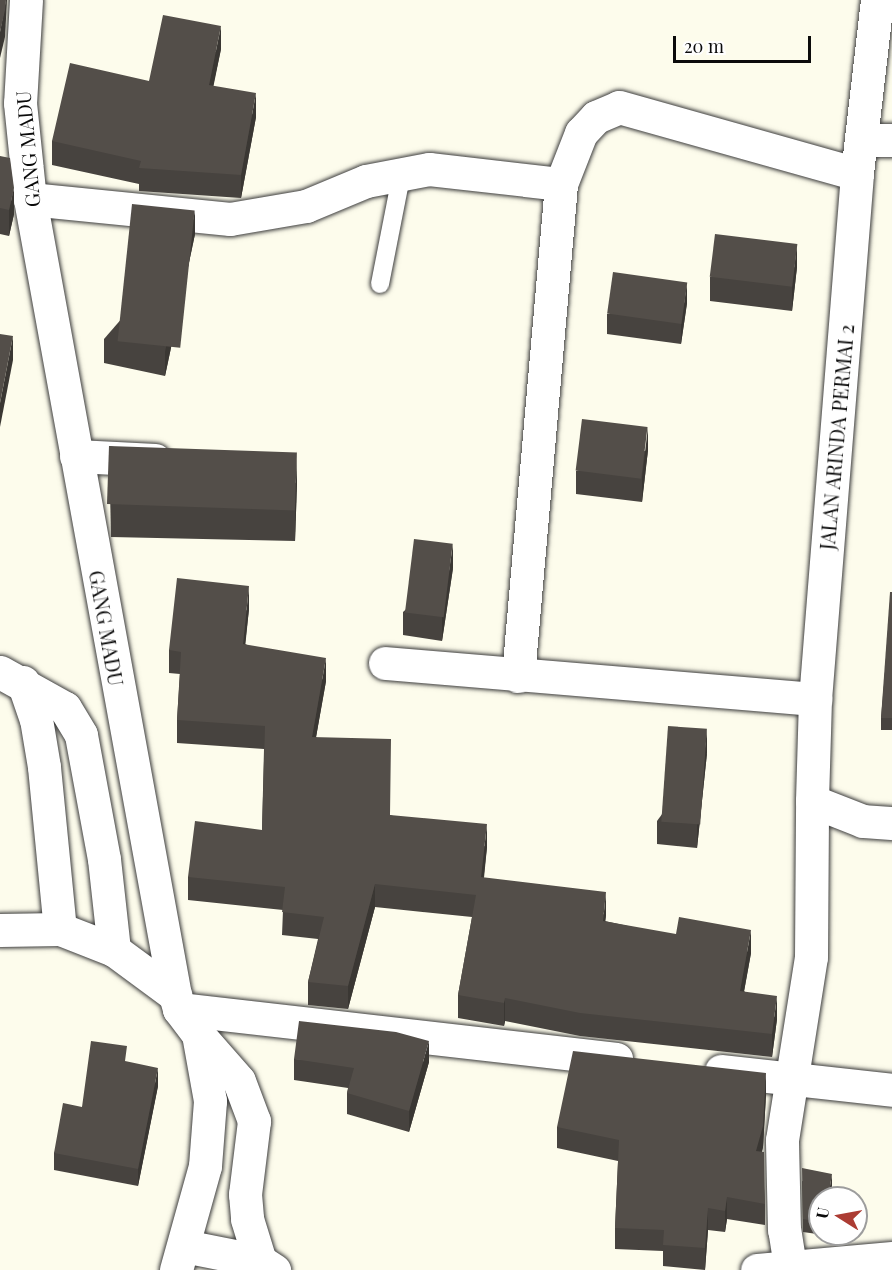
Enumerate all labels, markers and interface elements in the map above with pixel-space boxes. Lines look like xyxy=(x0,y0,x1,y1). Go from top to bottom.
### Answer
scale bar xyxy=(676,24,814,62)
text: 20 m xyxy=(684,34,724,58)
street label: GANG MADU xyxy=(10,90,44,208)
street label: JALAN ARINDA PERMAI 2 xyxy=(814,323,858,551)
street label: GANG MADU xyxy=(85,568,129,688)
north arrow xyxy=(808,1186,868,1246)
text: U xyxy=(810,1205,833,1220)

